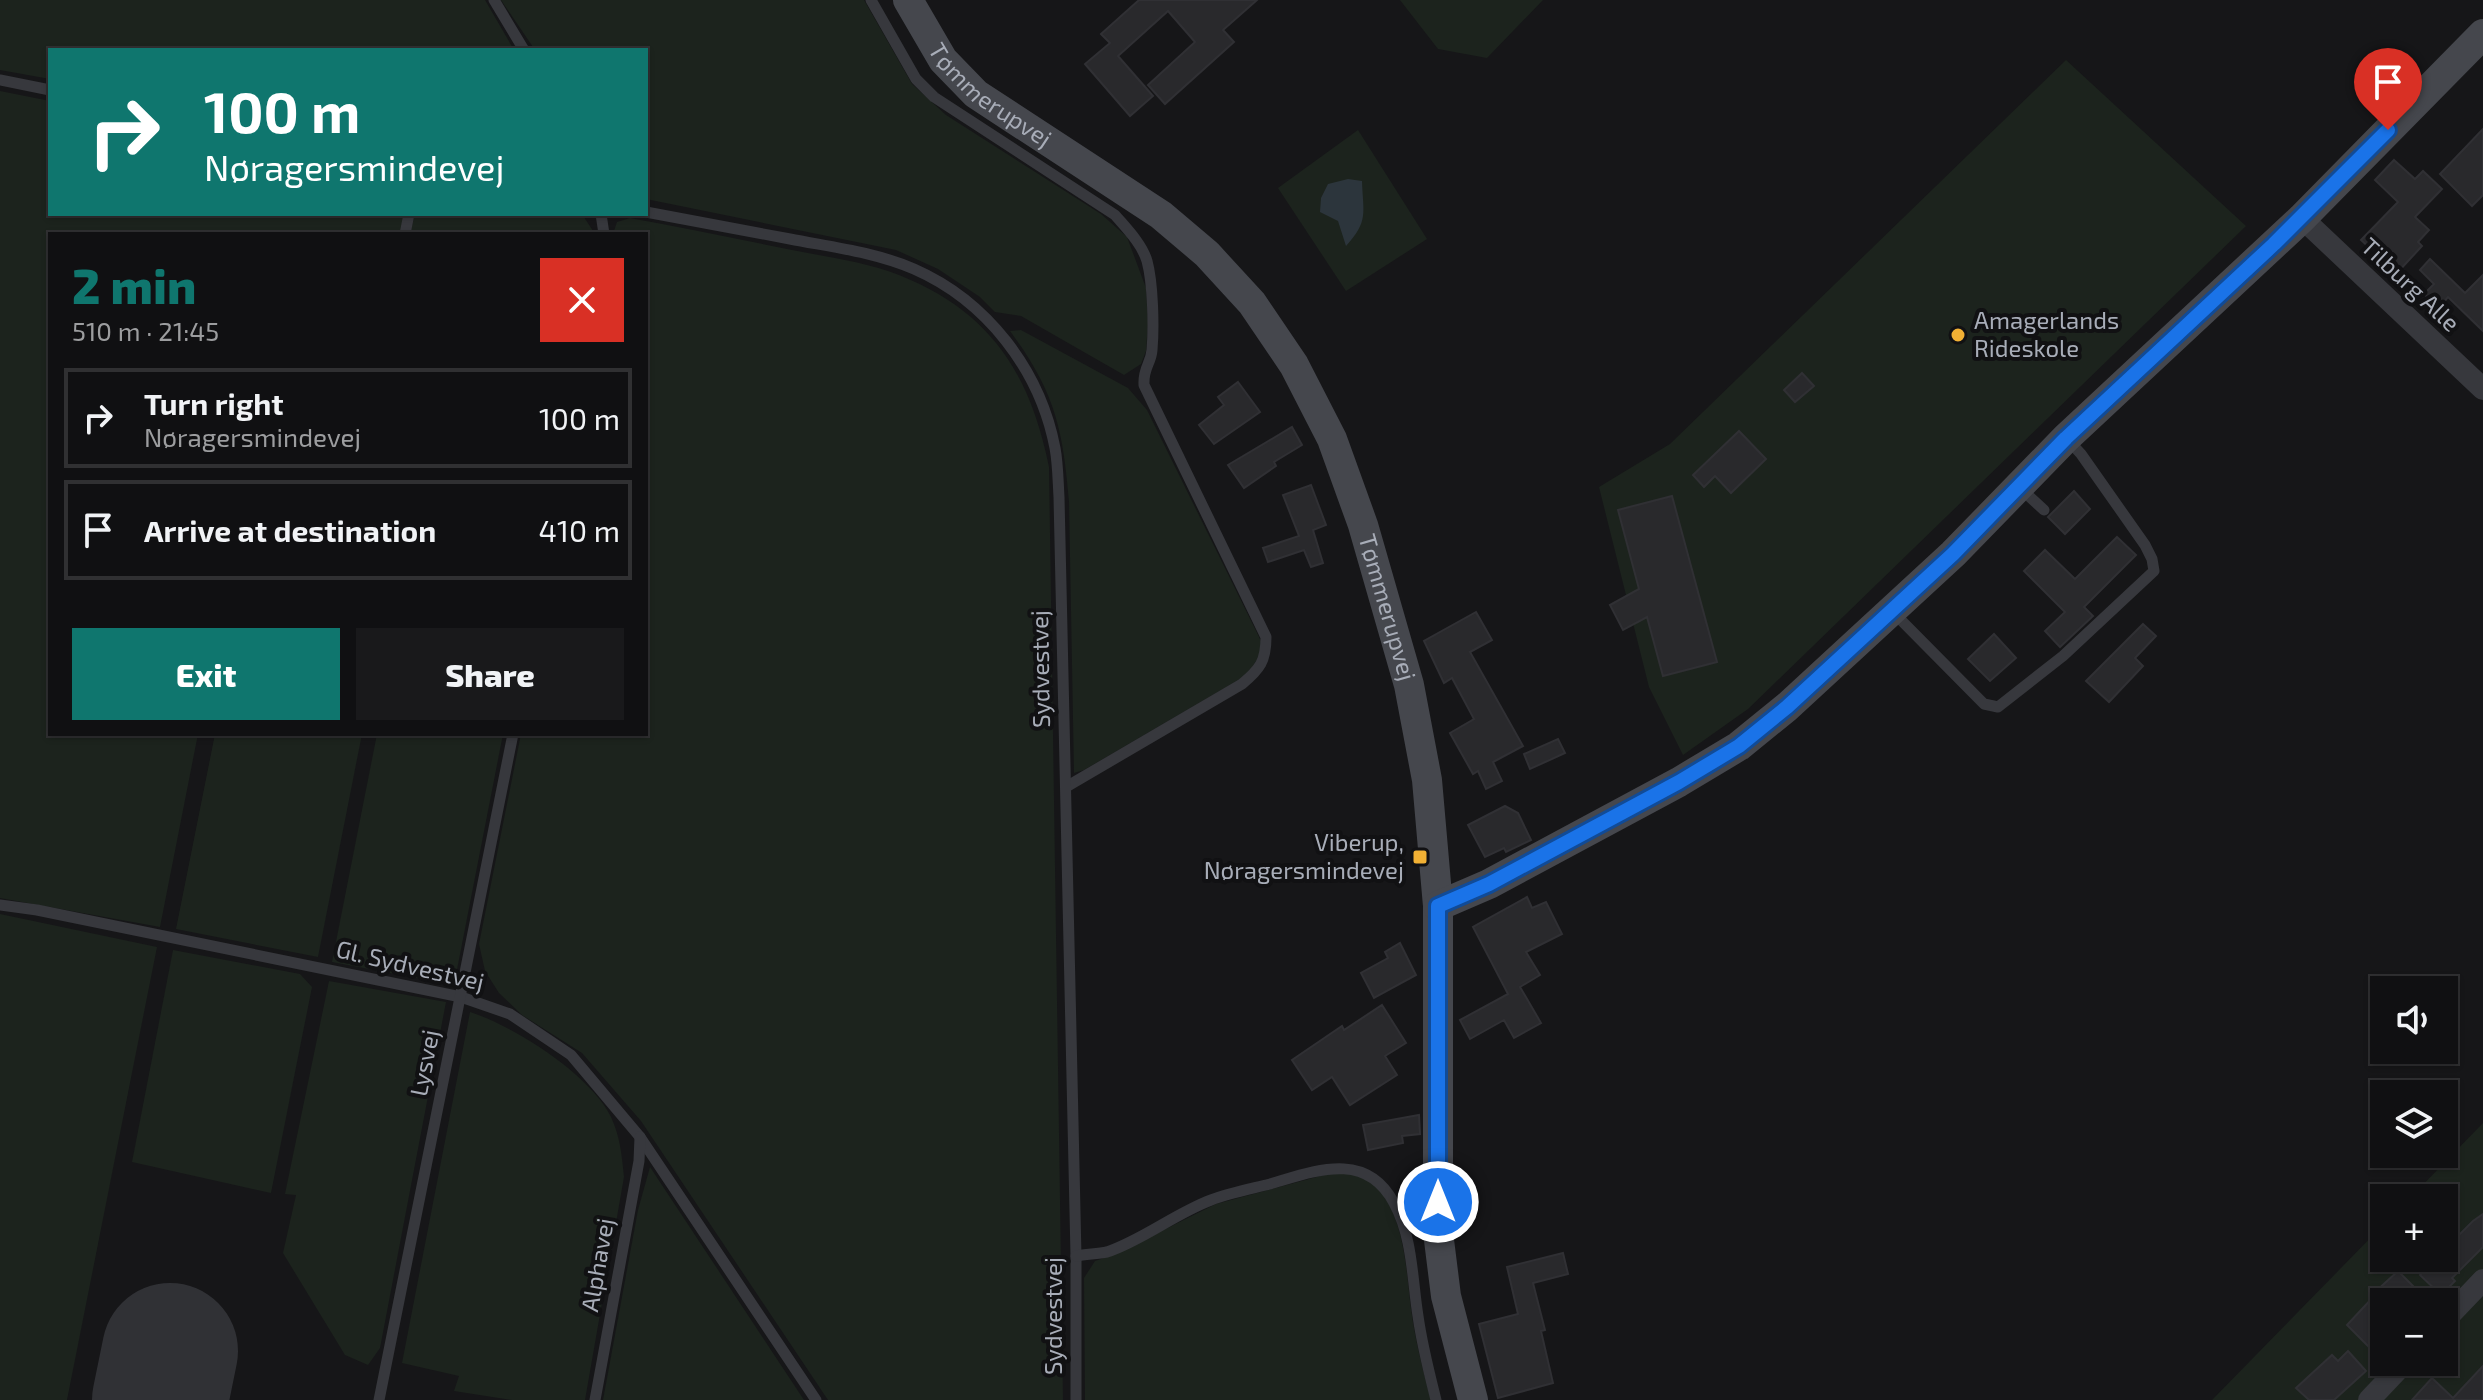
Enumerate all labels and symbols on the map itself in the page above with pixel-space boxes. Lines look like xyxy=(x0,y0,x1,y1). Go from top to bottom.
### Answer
street label: Tømmerupvej xyxy=(923,37,1057,152)
pin xyxy=(2354,48,2422,130)
street label: Tilburg Alle xyxy=(2356,231,2466,337)
place label: Amagerlands Rideskole xyxy=(1974,305,2119,362)
marker: Amagerlands Rideskole xyxy=(1949,326,1967,344)
street label: Tømmerupvej xyxy=(1353,530,1423,684)
street label: Sydvestvej xyxy=(1024,610,1055,728)
place label: Viberup, Nøragersmindevej xyxy=(1204,827,1404,884)
marker: Viberup, Nøragersmindevej xyxy=(1411,848,1429,866)
street label: Gl. Sydvestvej xyxy=(334,933,487,996)
street label: Lysvej xyxy=(403,1027,444,1098)
position arrow xyxy=(1396,1160,1480,1244)
street label: Alphavej xyxy=(574,1216,619,1314)
street label: Sydvestvej xyxy=(1038,1257,1067,1375)

